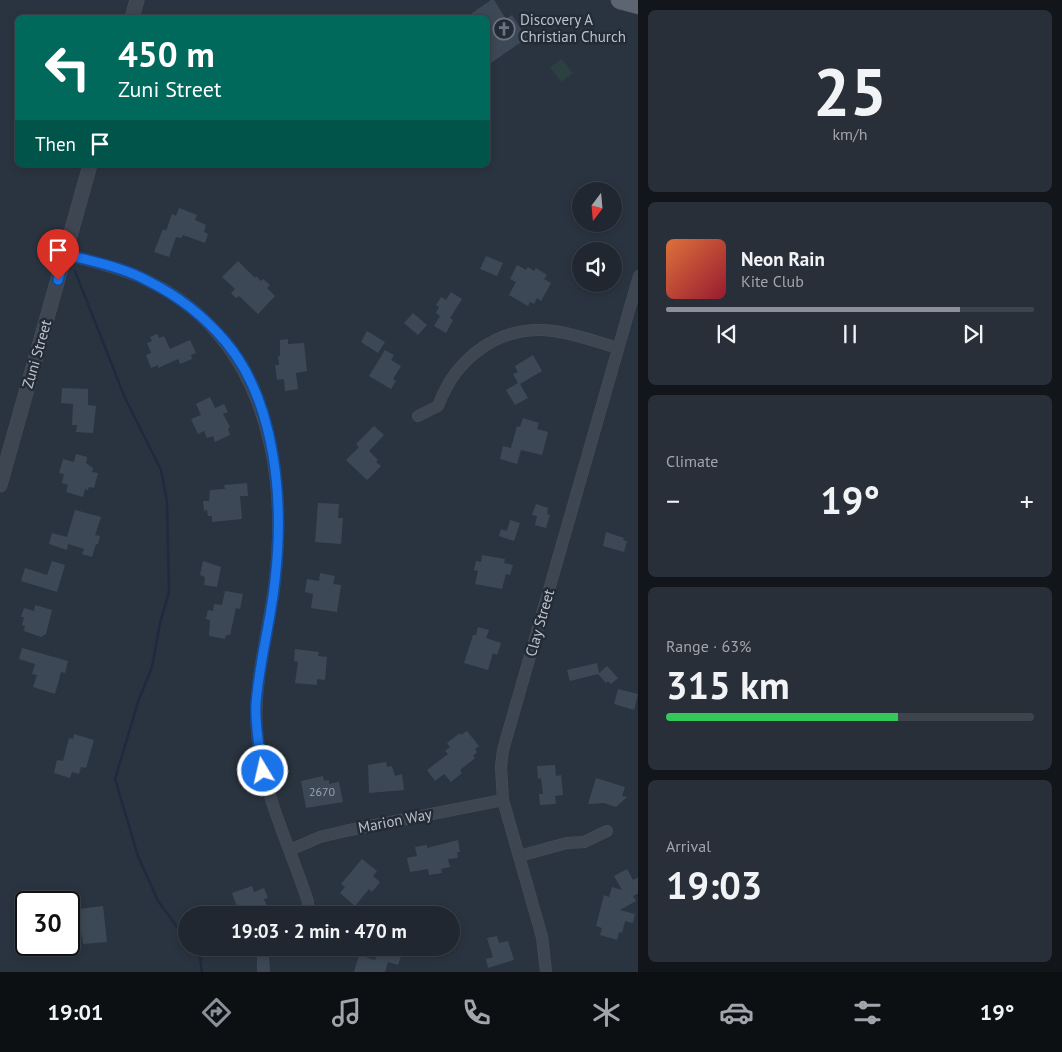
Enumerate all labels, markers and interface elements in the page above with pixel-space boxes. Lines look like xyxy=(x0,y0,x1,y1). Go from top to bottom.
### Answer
place label: Discovery A Christian Church xyxy=(520,10,626,46)
church icon: Discovery A Christian Church xyxy=(492,17,516,41)
text: 450 m xyxy=(118,31,215,77)
icon: left xyxy=(35,35,100,100)
text: 25 xyxy=(813,49,887,133)
text: Zuni Street xyxy=(118,75,221,103)
text: km/h xyxy=(832,124,868,144)
icon: arrive xyxy=(86,130,114,158)
text: Then xyxy=(35,132,76,156)
north arrow xyxy=(572,182,622,232)
map controls xyxy=(572,182,622,292)
pin xyxy=(37,229,79,280)
icon: arrive xyxy=(44,236,72,264)
button: sound xyxy=(572,242,622,292)
text: Neon Rain xyxy=(741,247,825,271)
text: Kite Club xyxy=(741,271,804,291)
street label: Zuni Street xyxy=(18,317,55,390)
icon: previous xyxy=(713,320,741,348)
icon: pause xyxy=(836,320,864,348)
icon: next xyxy=(959,320,987,348)
text: Climate xyxy=(666,451,718,471)
text: 19° xyxy=(820,475,880,524)
text: − xyxy=(666,482,680,519)
text: + xyxy=(1020,482,1034,519)
street label: Clay Street xyxy=(521,587,558,659)
text: Range · 63% xyxy=(666,636,751,656)
text: 315 km xyxy=(666,660,790,709)
position arrow xyxy=(236,744,288,796)
house number: 2670 xyxy=(309,784,336,799)
street label: Marion Way xyxy=(356,804,433,837)
text: Arrival xyxy=(666,836,711,856)
text: 19:03 xyxy=(666,860,762,909)
speed limit sign: 30 xyxy=(15,891,80,956)
text: 19:03 · 2 min · 470 m xyxy=(231,919,407,943)
icon: directions xyxy=(199,995,234,1030)
icon: music xyxy=(329,995,364,1030)
icon: phone xyxy=(459,995,494,1030)
icon: climate xyxy=(589,995,624,1030)
icon: car xyxy=(719,995,754,1030)
icon: filters xyxy=(850,995,885,1030)
text: 19:01 xyxy=(48,998,103,1026)
text: 19° xyxy=(980,998,1014,1026)

